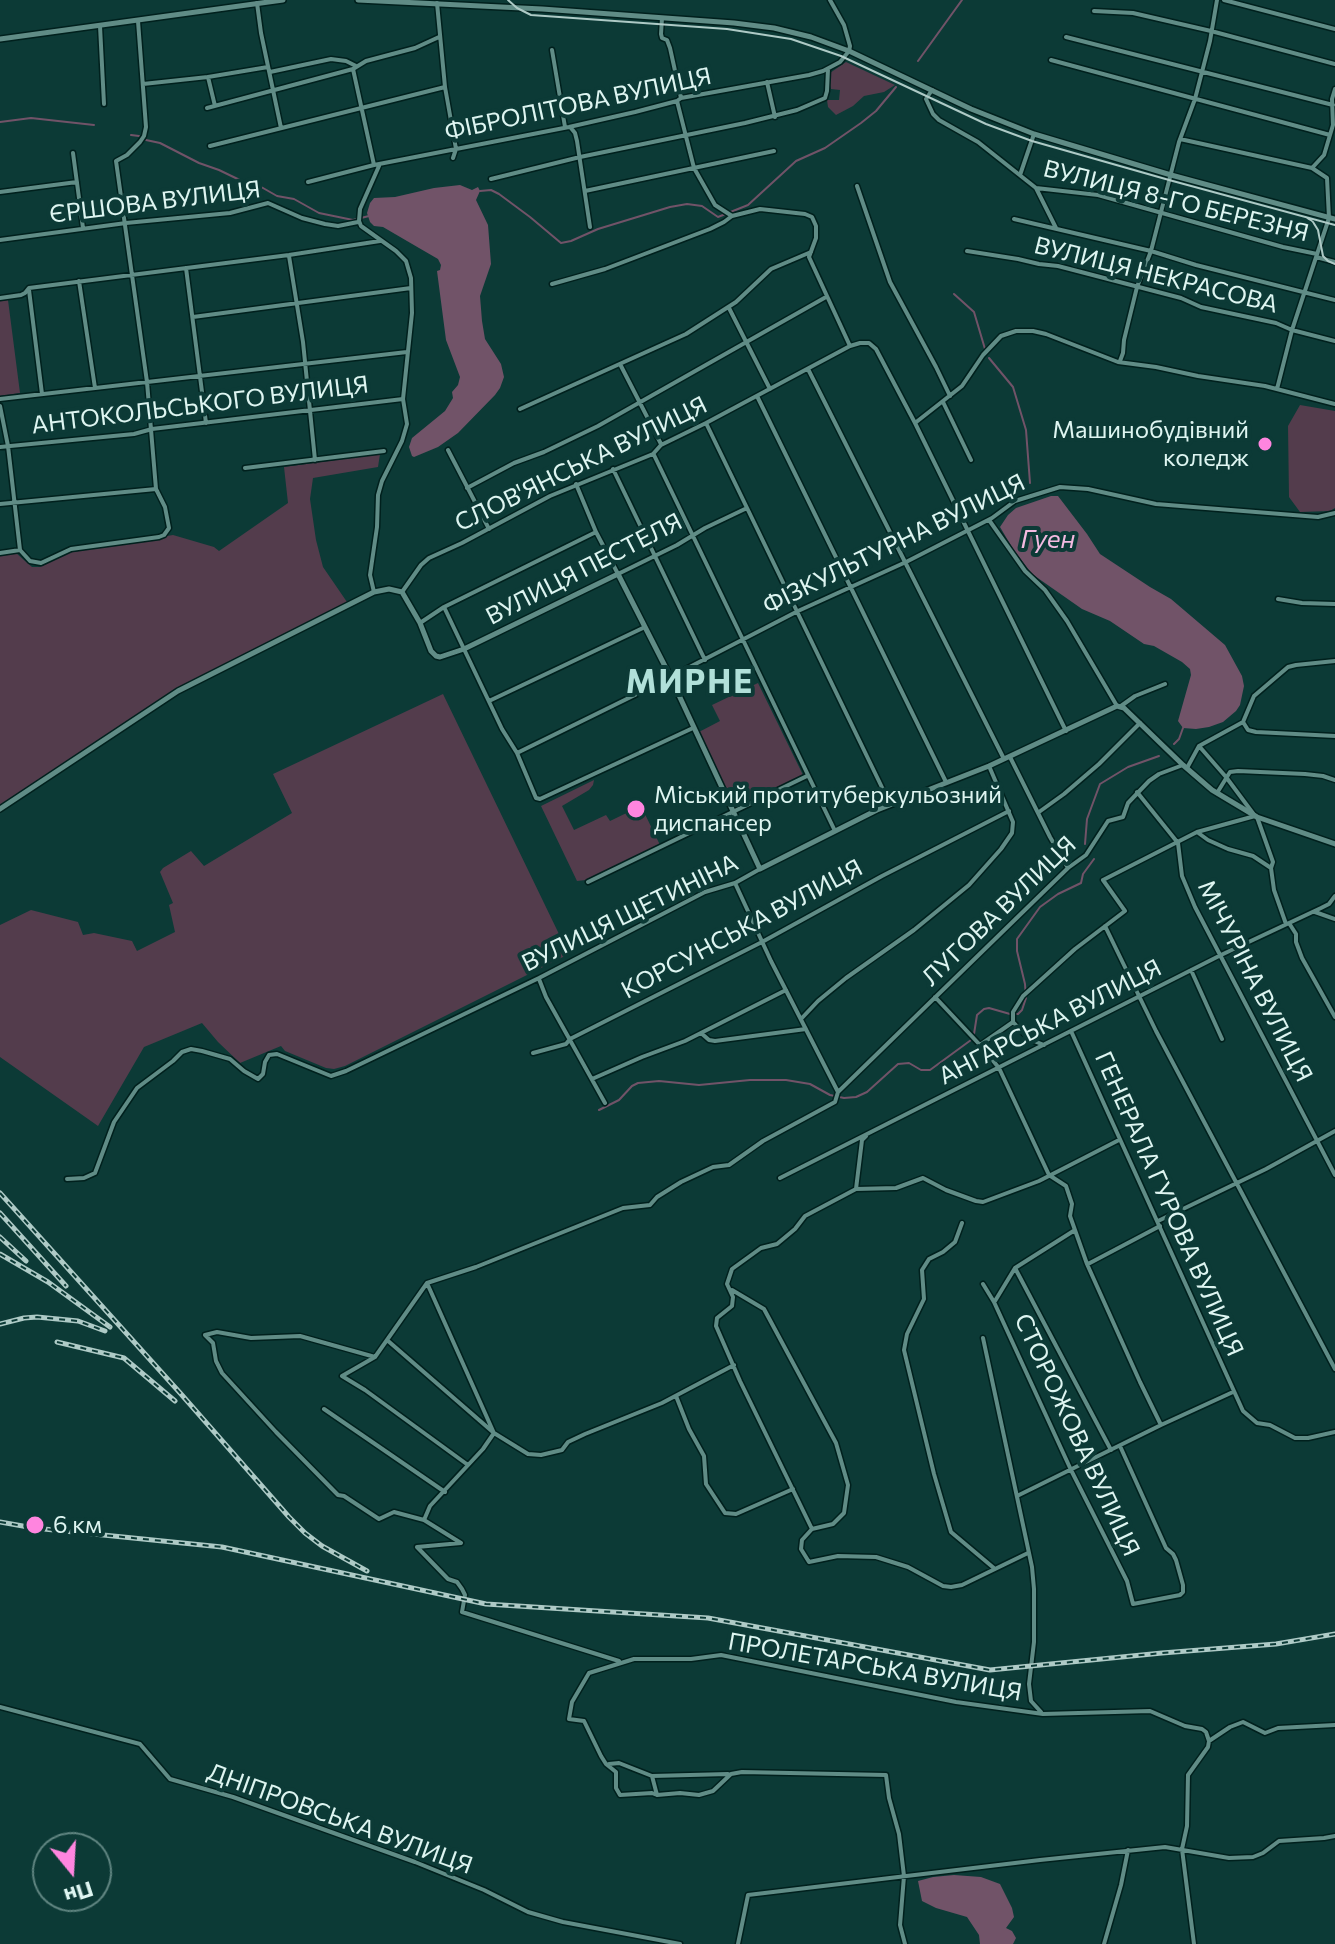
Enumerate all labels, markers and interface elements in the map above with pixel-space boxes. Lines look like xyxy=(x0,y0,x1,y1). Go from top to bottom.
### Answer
street label: ФІБРОЛІТОВА ВУЛИЦЯ xyxy=(442,62,714,146)
street label: ВУЛИЦЯ 8-ГО БЕРЕЗНЯ xyxy=(1040,154,1312,248)
street label: ЄРШОВА ВУЛИЦЯ xyxy=(48,175,262,229)
street label: ВУЛИЦЯ НЕКРАСОВА xyxy=(1031,231,1281,319)
street label: АНТОКОЛЬСЬКОГО ВУЛИЦЯ xyxy=(30,370,370,440)
street label: СЛОВ'ЯНСЬКА ВУЛИЦЯ xyxy=(450,390,712,538)
place label: Машинобудівний коледж xyxy=(1052,416,1249,472)
marker: Машинобудівний коледж xyxy=(1256,435,1274,453)
street label: ФІЗКУЛЬТУРНА ВУЛИЦЯ xyxy=(758,468,1030,620)
street label: ВУЛИЦЯ ПЕСТЕЛЯ xyxy=(481,507,687,631)
water label: Гуен xyxy=(1021,523,1075,555)
district label: МИРНЕ xyxy=(626,663,754,701)
place label: Міський протитуберкульозний диспансер xyxy=(654,781,1002,837)
marker: Міський протитуберкульозний диспансер xyxy=(625,798,647,820)
street label: ЛУГОВА ВУЛИЦЯ xyxy=(916,830,1082,992)
street label: ВУЛИЦЯ ЩЕТИНІНА xyxy=(517,848,743,978)
street label: КОРСУНСЬКА ВУЛИЦЯ xyxy=(617,853,867,1005)
street label: МІЧУРІНА ВУЛИЦЯ xyxy=(1192,875,1318,1087)
street label: АНГАРСЬКА ВУЛИЦЯ xyxy=(934,953,1166,1091)
street label: ГЕНЕРАЛА ГУРОВА ВУЛИЦЯ xyxy=(1089,1047,1249,1361)
street label: СТОРОЖОВА ВУЛИЦЯ xyxy=(1008,1309,1146,1561)
place label: 6 км xyxy=(53,1511,102,1539)
marker: 6 км xyxy=(24,1514,46,1536)
street label: ПРОЛЕТАРСЬКА ВУЛИЦЯ xyxy=(726,1627,1024,1707)
street label: ДНІПРОВСЬКА ВУЛИЦЯ xyxy=(204,1758,476,1880)
north arrow xyxy=(32,1832,112,1912)
text: Пн xyxy=(61,1876,97,1911)

